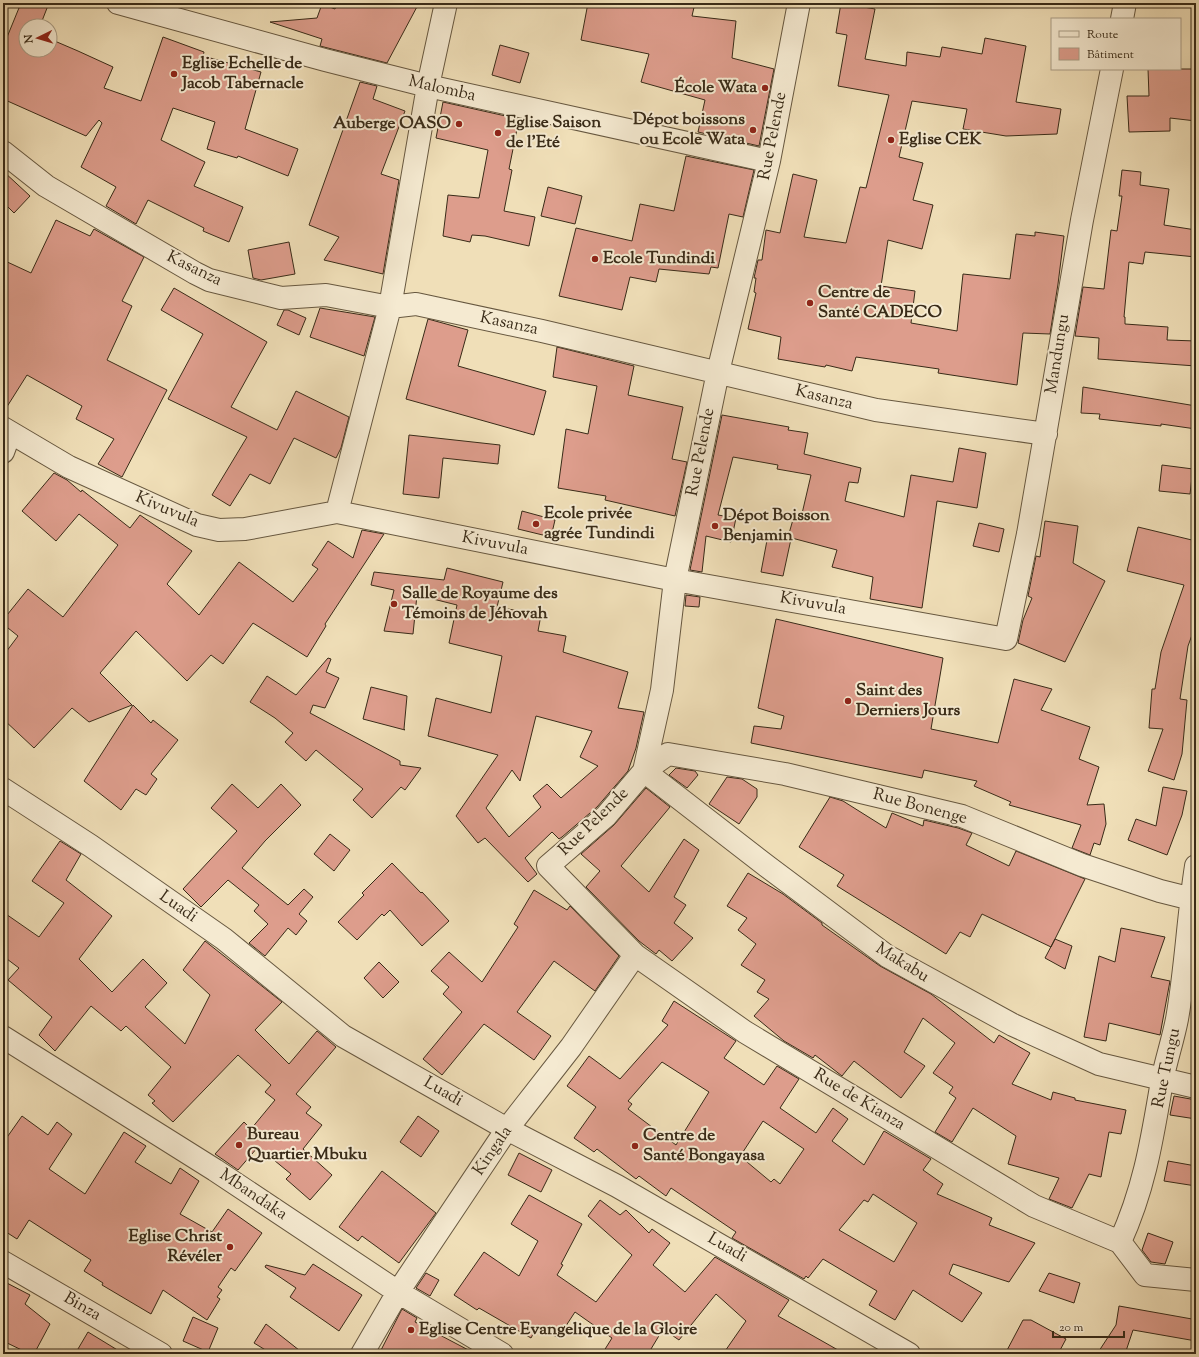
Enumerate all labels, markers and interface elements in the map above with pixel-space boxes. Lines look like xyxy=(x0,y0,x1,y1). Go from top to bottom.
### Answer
north arrow xyxy=(18,18,58,58)
legend xyxy=(1051,18,1181,70)
text: Route xyxy=(1087,26,1119,44)
text: N xyxy=(21,33,37,45)
text: Bâtiment xyxy=(1087,46,1134,64)
place label: Eglise Echelle de Jacob Tabernacle xyxy=(180,52,304,96)
marker: Eglise Echelle de Jacob Tabernacle xyxy=(169,69,179,79)
street label: Malomba xyxy=(406,70,478,108)
place label: École Wata xyxy=(675,76,757,100)
marker: École Wata xyxy=(760,83,770,93)
street label: Rue Pelende xyxy=(753,90,793,182)
place label: Dépot boissons ou Ecole Wata xyxy=(633,108,745,152)
place label: Eglise Saison de l'Eté xyxy=(506,111,602,155)
place label: Auberge OASO xyxy=(333,112,451,136)
marker: Auberge OASO xyxy=(454,119,464,129)
marker: Dépot boissons ou Ecole Wata xyxy=(748,125,758,135)
marker: Eglise Saison de l'Eté xyxy=(493,128,503,138)
place label: Eglise CEK xyxy=(899,128,982,152)
marker: Eglise CEK xyxy=(886,135,896,145)
street label: Kasanza xyxy=(162,245,226,293)
place label: Ecole Tundindi xyxy=(603,247,715,271)
marker: Ecole Tundindi xyxy=(590,254,600,264)
place label: Centre de Santé CADECO xyxy=(818,281,942,325)
marker: Centre de Santé CADECO xyxy=(805,298,815,308)
street label: Kasanza xyxy=(478,306,540,342)
street label: Mandungu xyxy=(1040,312,1076,396)
street label: Kasanza xyxy=(792,379,856,417)
street label: Rue Pelende xyxy=(681,406,721,498)
street label: Kivuvula xyxy=(131,486,203,534)
place label: Ecole privée agrée Tundindi xyxy=(544,502,655,546)
place label: Dépot Boisson Benjamin xyxy=(723,504,831,548)
marker: Ecole privée agrée Tundindi xyxy=(531,519,541,529)
marker: Dépot Boisson Benjamin xyxy=(710,521,720,531)
street label: Kivuvula xyxy=(460,526,530,562)
place label: Salle de Royaume des Témoins de Jéhovah xyxy=(402,582,558,626)
street label: Kivuvula xyxy=(778,586,848,622)
marker: Salle de Royaume des Témoins de Jéhovah xyxy=(389,599,399,609)
place label: Saint des Derniers Jours xyxy=(856,679,961,723)
marker: Saint des Derniers Jours xyxy=(843,696,853,706)
street label: Rue Pelende xyxy=(553,782,635,862)
street label: Rue Bonenge xyxy=(870,783,970,831)
street label: Luadi xyxy=(154,885,202,929)
street label: Makabu xyxy=(870,937,934,989)
street label: Rue Tungu xyxy=(1147,1026,1187,1110)
street label: Rue de Kianza xyxy=(809,1063,910,1137)
street label: Luadi xyxy=(419,1071,467,1113)
street label: Kingala xyxy=(467,1121,519,1181)
place label: Bureau Quartier Mbuku xyxy=(247,1123,367,1167)
place label: Centre de Santé Bongayasa xyxy=(643,1124,765,1168)
marker: Bureau Quartier Mbuku xyxy=(234,1140,244,1150)
marker: Centre de Santé Bongayasa xyxy=(630,1141,640,1151)
street label: Mbandaka xyxy=(214,1163,292,1227)
place label: Eglise Christ Révéler xyxy=(128,1225,223,1269)
street label: Luadi xyxy=(703,1227,751,1269)
marker: Eglise Christ Révéler xyxy=(225,1242,235,1252)
street label: Binza xyxy=(59,1287,105,1327)
scale bar xyxy=(1053,1313,1124,1339)
place label: Eglise Centre Evangelique de la Gloire xyxy=(419,1318,697,1342)
text: 20 m xyxy=(1059,1319,1084,1337)
marker: Eglise Centre Evangelique de la Gloire xyxy=(406,1325,416,1335)

